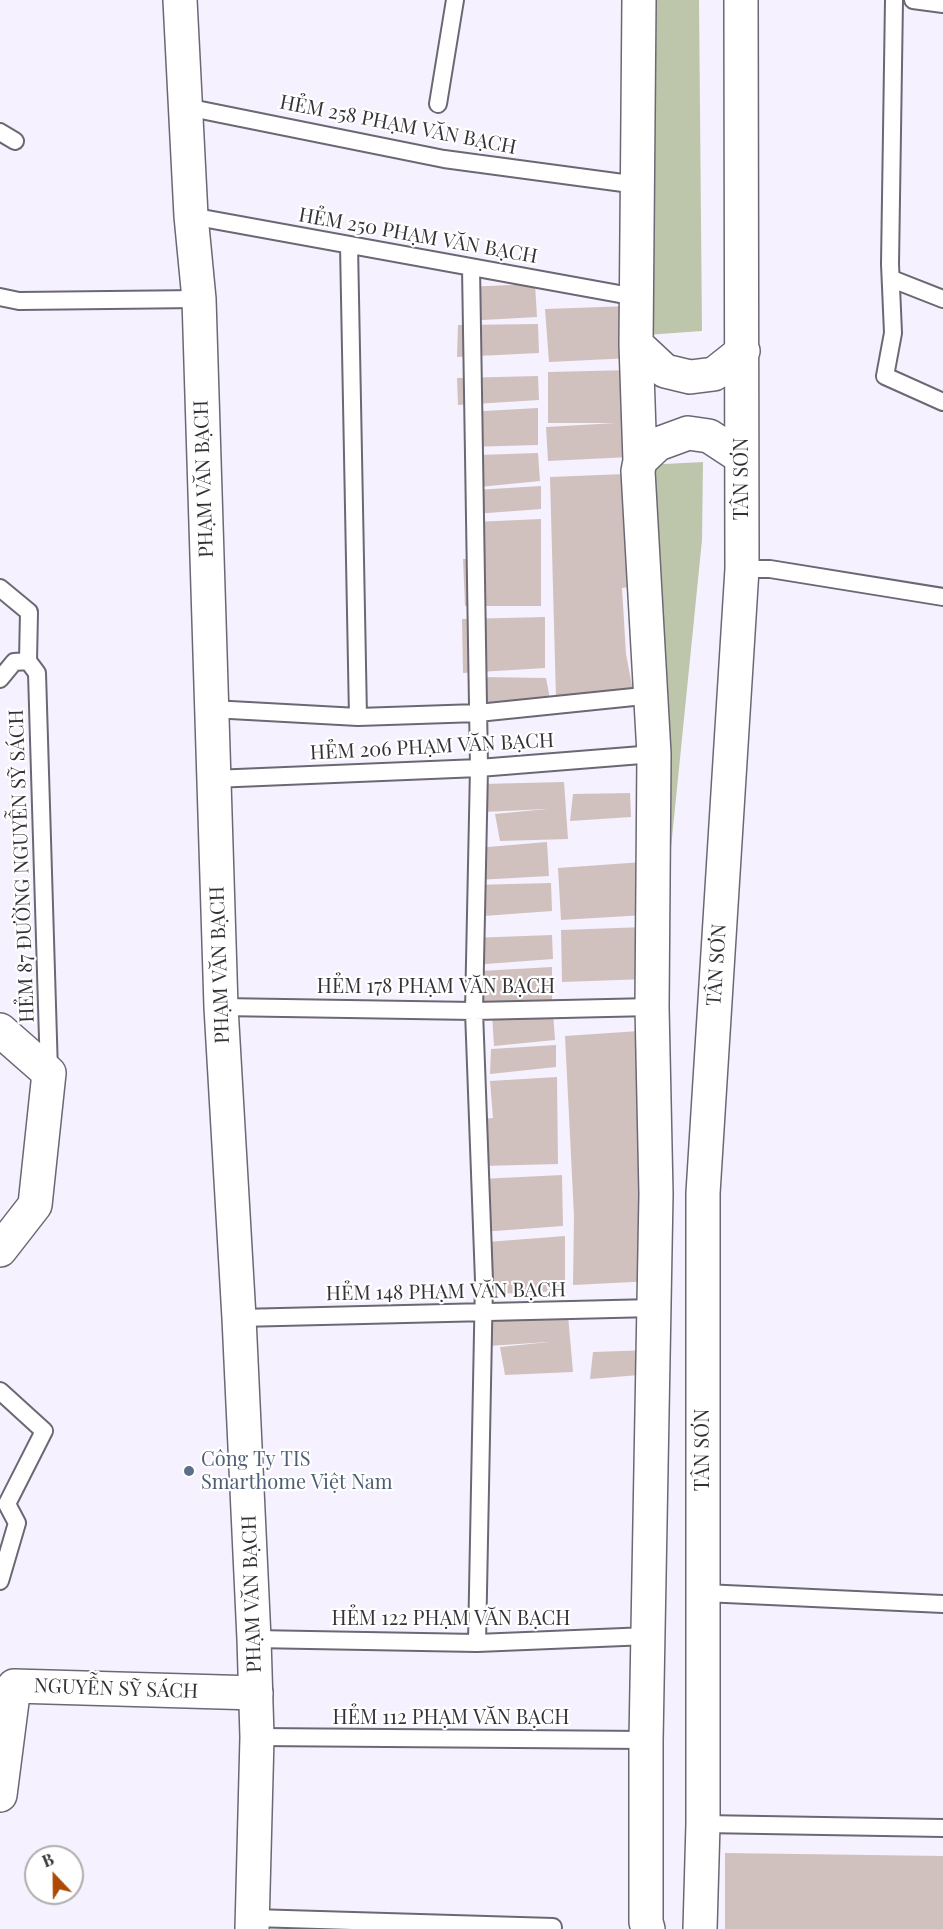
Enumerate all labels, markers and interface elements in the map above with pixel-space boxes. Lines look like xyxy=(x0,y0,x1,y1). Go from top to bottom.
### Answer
street label: HẺM 258 PHẠM VĂN BẠCH xyxy=(278,90,518,160)
street label: HẺM 250 PHẠM VĂN BẠCH xyxy=(297,203,539,269)
street label: PHẠM VĂN BẠCH xyxy=(189,400,219,558)
street label: TÂN SƠN xyxy=(730,438,754,520)
street label: HẺM 87 ĐƯỜNG NGUYỄN SỸ SÁCH xyxy=(5,709,39,1023)
street label: HẺM 206 PHẠM VĂN BẠCH xyxy=(309,729,555,765)
street label: PHẠM VĂN BẠCH xyxy=(205,886,235,1044)
street label: TÂN SƠN xyxy=(702,923,732,1007)
street label: HẺM 178 PHẠM VĂN BẠCH xyxy=(317,975,555,999)
street label: HẺM 148 PHẠM VĂN BẠCH xyxy=(326,1278,566,1306)
street label: TÂN SƠN xyxy=(691,1409,715,1491)
place label: Công Ty TIS Smarthome Việt Nam xyxy=(201,1448,393,1495)
marker: Công Ty TIS Smarthome Việt Nam xyxy=(182,1464,196,1478)
street label: PHẠM VĂN BẠCH xyxy=(237,1515,267,1673)
street label: HẺM 122 PHẠM VĂN BẠCH xyxy=(332,1607,570,1631)
street label: NGUYỄN SỸ SÁCH xyxy=(33,1674,199,1704)
street label: HẺM 112 PHẠM VĂN BẠCH xyxy=(333,1706,569,1730)
north arrow xyxy=(24,1845,84,1905)
text: B xyxy=(39,1848,57,1871)

